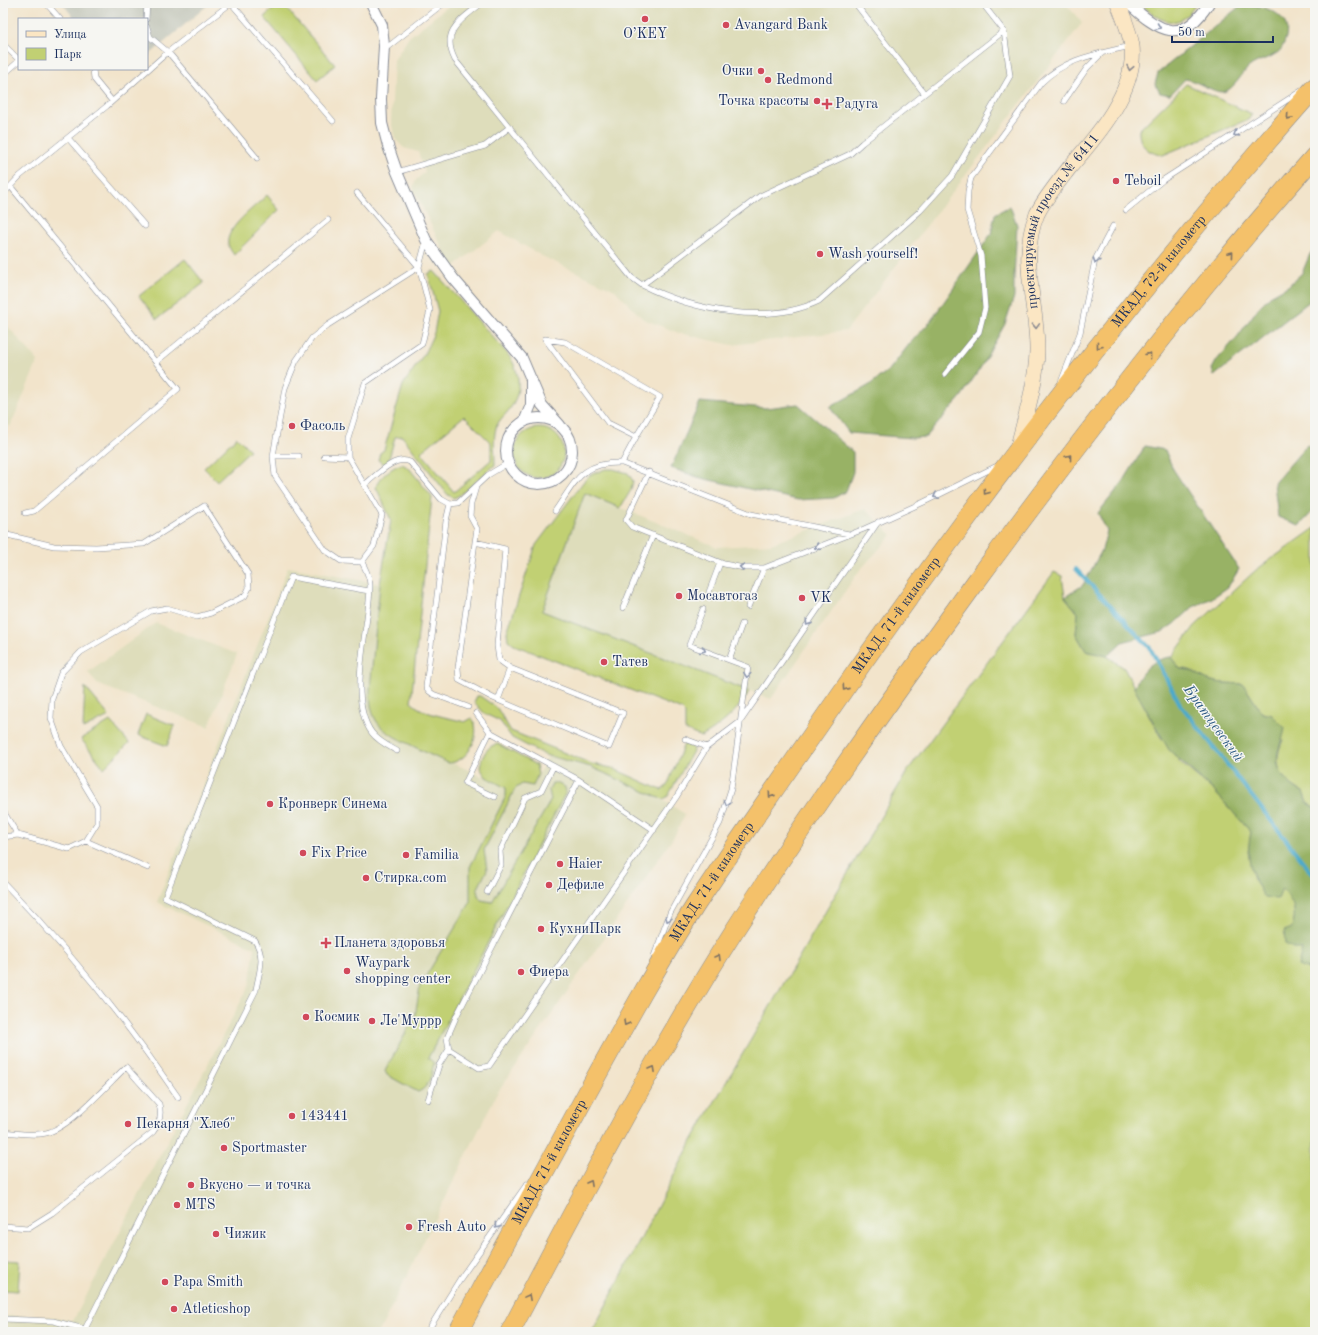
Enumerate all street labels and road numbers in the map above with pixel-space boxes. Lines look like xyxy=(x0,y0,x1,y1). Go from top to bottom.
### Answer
street label: проектируемый проезд № 6411 xyxy=(1022,131,1102,310)
street label: МКАД, 72-й километр xyxy=(1109,213,1209,330)
street label: МКАД, 71-й километр xyxy=(850,554,943,677)
street label: МКАД, 71-й километр xyxy=(667,819,757,944)
street label: МКАД, 71-й километр xyxy=(510,1097,589,1227)

